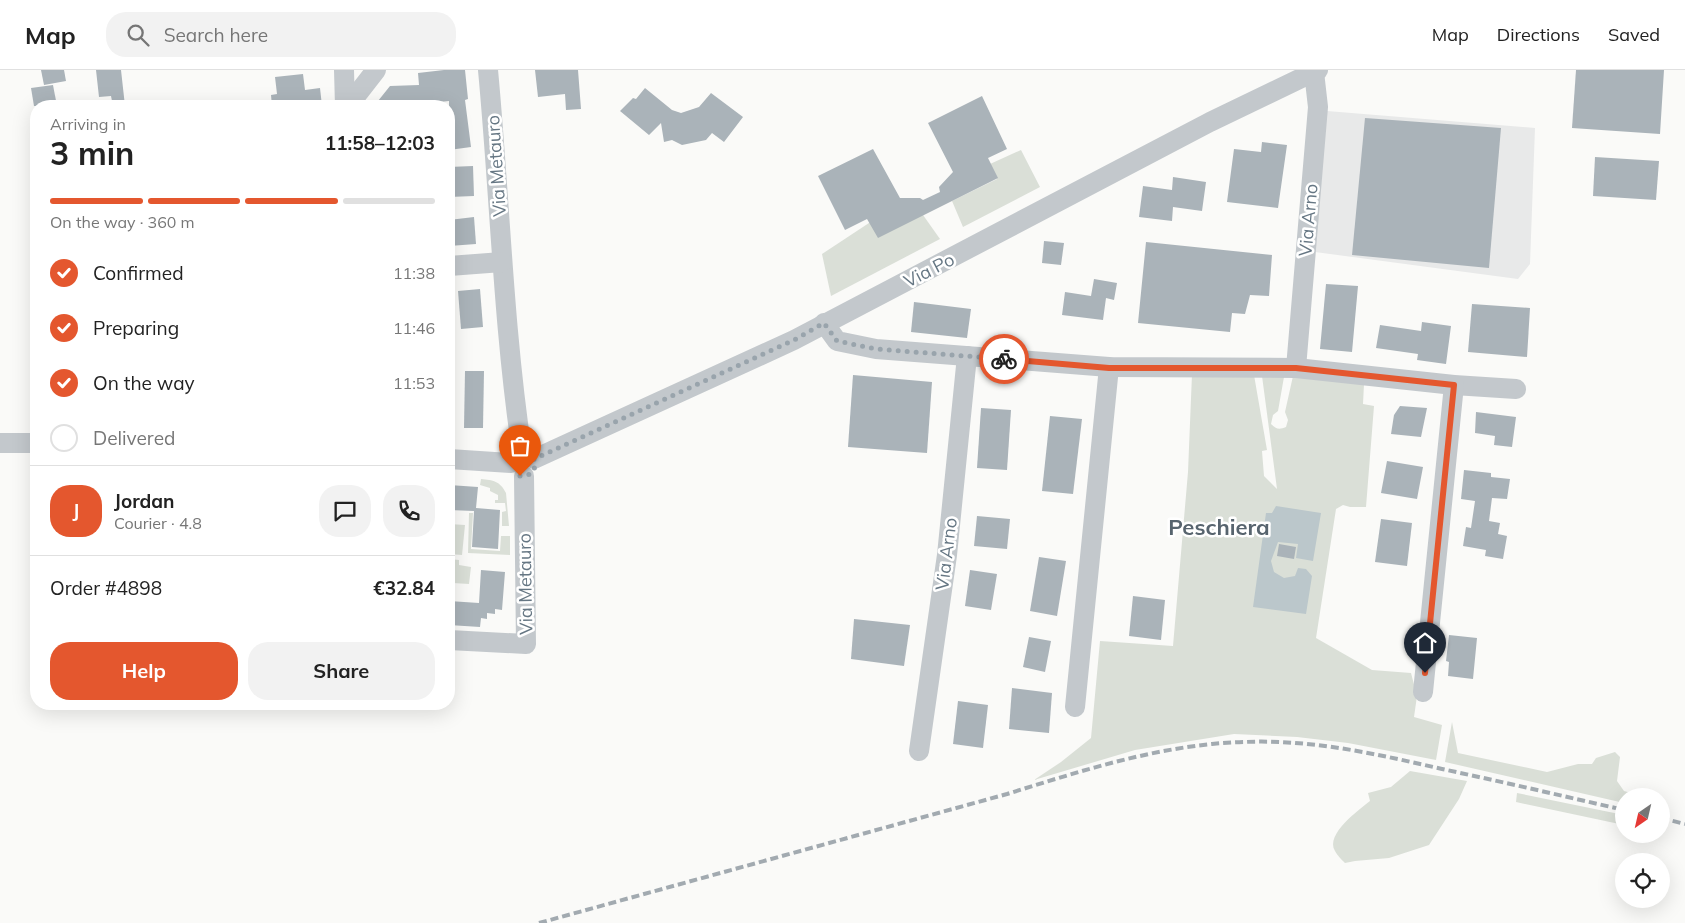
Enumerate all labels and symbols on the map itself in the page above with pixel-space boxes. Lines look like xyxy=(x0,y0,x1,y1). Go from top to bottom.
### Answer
street label: Via Metauro xyxy=(481,114,511,218)
street label: Via Arno xyxy=(1293,183,1323,257)
street label: Via Po xyxy=(900,248,958,292)
courier xyxy=(979,334,1029,384)
pin xyxy=(499,425,541,476)
district label: Peschiera xyxy=(1168,513,1270,541)
street label: Via Arno xyxy=(930,516,962,592)
street label: Via Metauro xyxy=(513,533,537,635)
pin xyxy=(1404,622,1446,673)
north arrow xyxy=(1615,788,1670,842)

